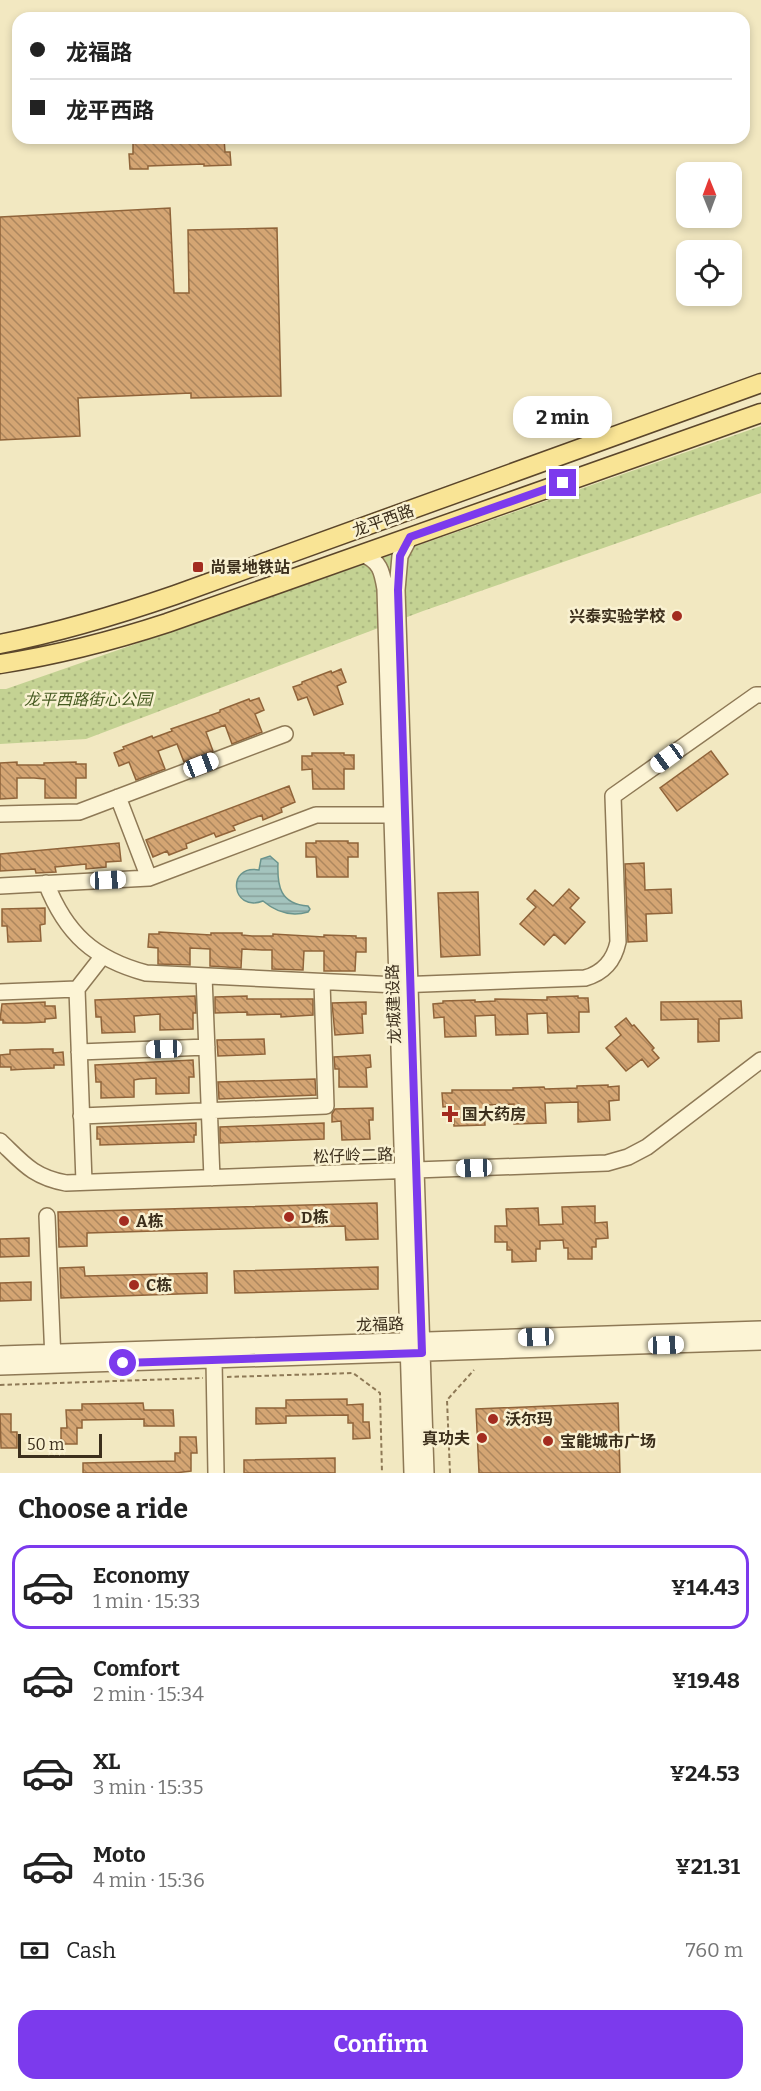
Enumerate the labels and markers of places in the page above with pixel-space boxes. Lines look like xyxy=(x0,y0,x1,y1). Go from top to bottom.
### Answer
place label: 尚景地铁站 xyxy=(210,558,290,577)
marker: 尚景地铁站 xyxy=(191,560,205,574)
place label: 兴泰实验学校 xyxy=(569,607,666,626)
marker: 兴泰实验学校 xyxy=(670,609,684,623)
place label: 国大药房 xyxy=(462,1105,526,1124)
marker: 国大药房 xyxy=(443,1107,457,1121)
place label: D栋 xyxy=(301,1208,328,1227)
marker: D栋 xyxy=(282,1210,296,1224)
place label: A栋 xyxy=(136,1212,163,1231)
marker: A栋 xyxy=(117,1214,131,1228)
place label: C栋 xyxy=(146,1276,172,1295)
marker: C栋 xyxy=(127,1278,141,1292)
place label: 沃尔玛 xyxy=(505,1410,553,1429)
marker: 沃尔玛 xyxy=(486,1412,500,1426)
place label: 真功夫 xyxy=(422,1429,470,1448)
marker: 真功夫 xyxy=(475,1431,489,1445)
place label: 宝能城市广场 xyxy=(560,1432,656,1451)
marker: 宝能城市广场 xyxy=(541,1434,555,1448)

